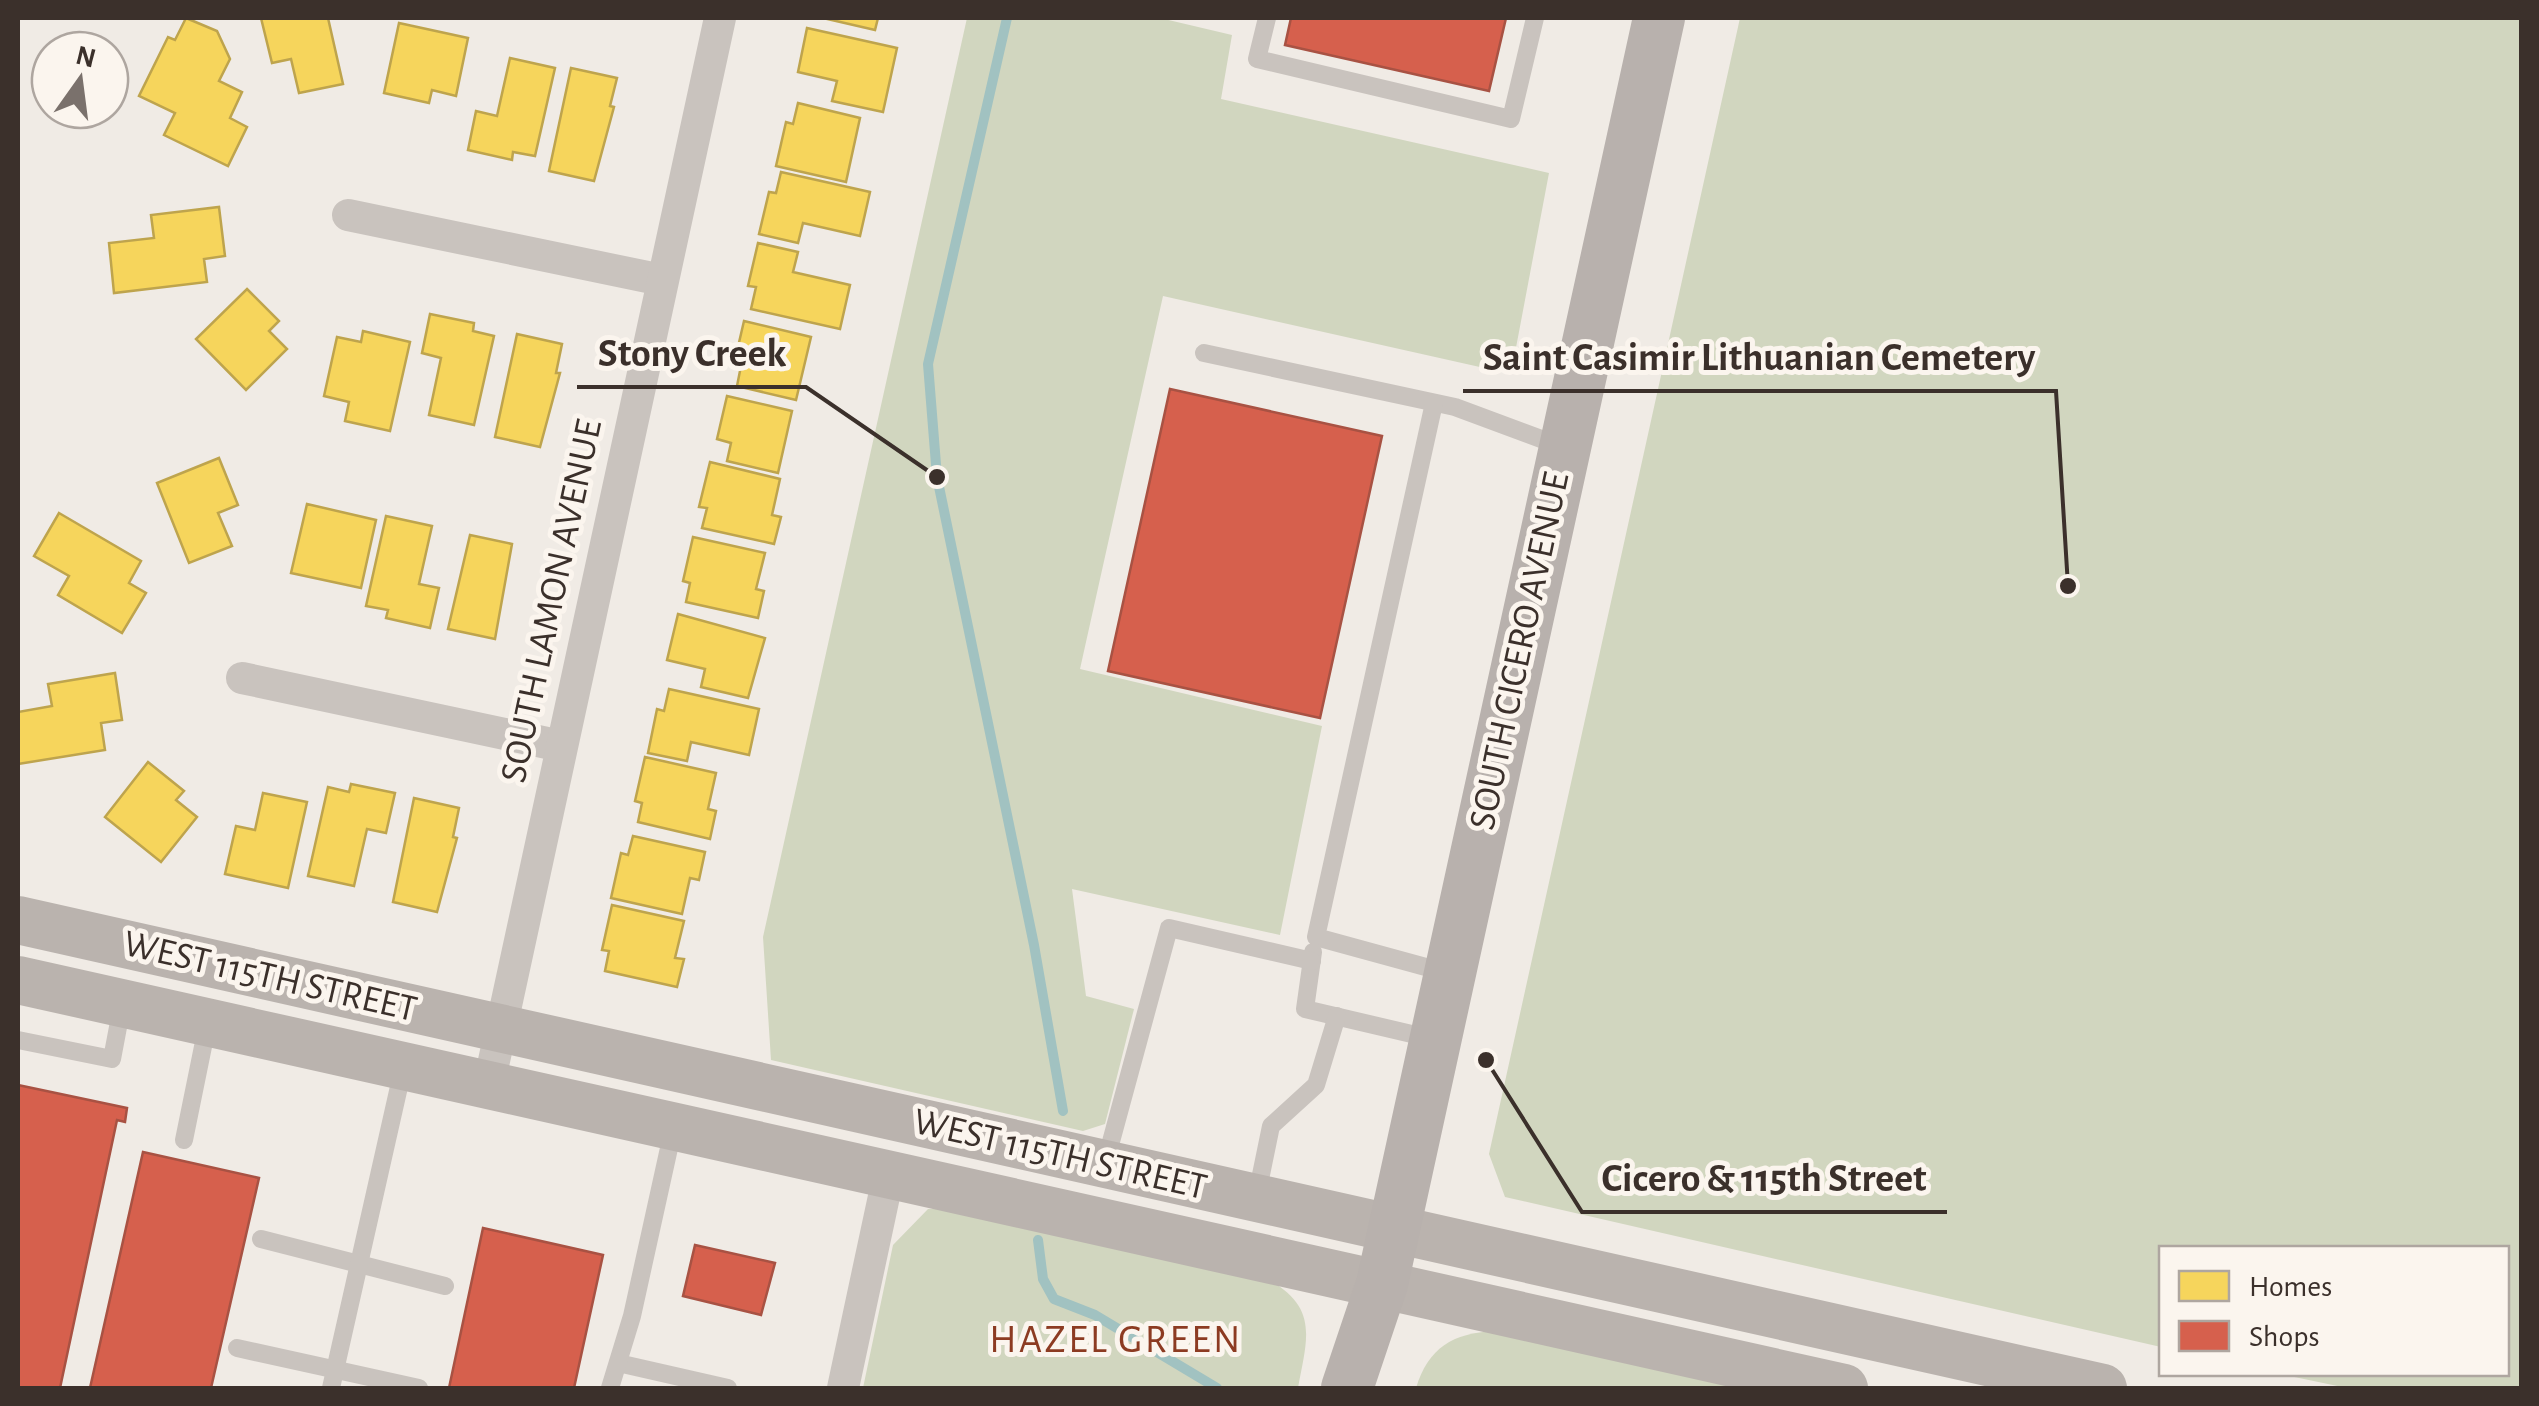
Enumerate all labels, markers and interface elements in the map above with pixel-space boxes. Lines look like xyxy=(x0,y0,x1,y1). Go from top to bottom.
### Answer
north arrow xyxy=(30,30,130,130)
text: N xyxy=(73,42,98,74)
callout: Stony Creek xyxy=(577,317,806,387)
callout: Saint Casimir Lithuanian Cemetery xyxy=(1463,321,2056,391)
text: Stony Creek xyxy=(598,334,786,374)
text: Saint Casimir Lithuanian Cemetery xyxy=(1483,338,2035,378)
street label: SOUTH LAMON AVENUE xyxy=(495,416,609,786)
street label: SOUTH CICERO AVENUE xyxy=(1464,469,1576,833)
street label: WEST 115TH STREET xyxy=(120,925,420,1029)
street label: WEST 115TH STREET xyxy=(910,1103,1210,1207)
callout: Cicero & 115th Street xyxy=(1582,1142,1947,1212)
text: Cicero & 115th Street xyxy=(1601,1159,1927,1199)
legend xyxy=(2159,1246,2509,1376)
text: Homes xyxy=(2249,1272,2332,1302)
district label: HAZEL GREEN xyxy=(989,1320,1243,1360)
text: Shops xyxy=(2249,1322,2320,1352)

